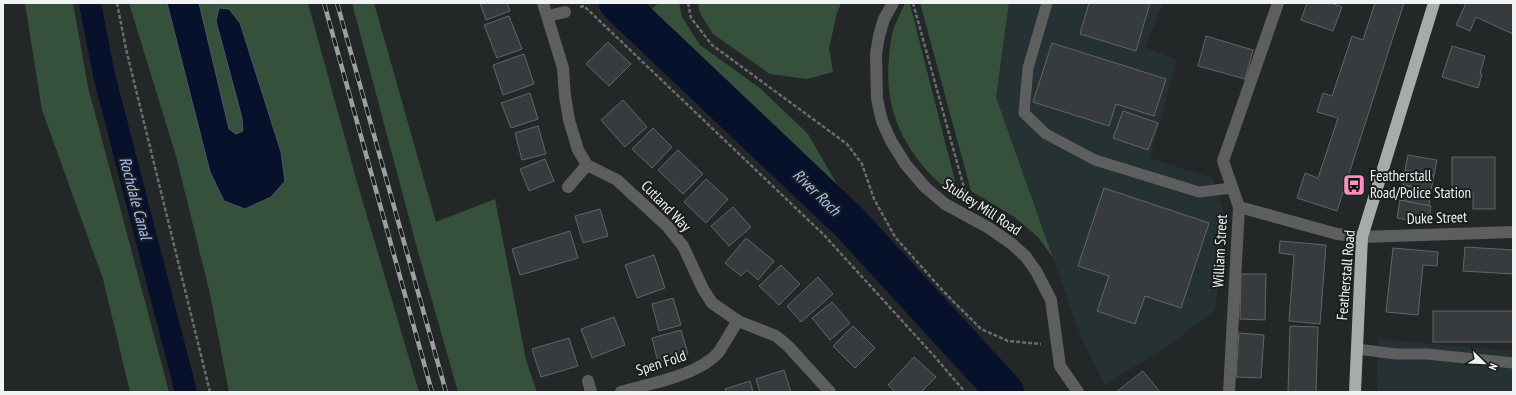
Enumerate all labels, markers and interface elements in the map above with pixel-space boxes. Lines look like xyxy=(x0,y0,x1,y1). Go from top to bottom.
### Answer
water label: Rochdale Canal xyxy=(115,155,157,243)
water label: River Roch xyxy=(789,165,846,220)
place label: Featherstall Road/Police Station xyxy=(1370,166,1471,202)
bus stop icon: Featherstall Road/Police Station xyxy=(1341,172,1367,198)
street label: Stubley Mill Road xyxy=(939,174,1025,239)
street label: Cutland Way xyxy=(637,176,696,236)
street label: Duke Street xyxy=(1406,207,1468,228)
street label: William Street xyxy=(1208,214,1231,288)
street label: Featherstall Road xyxy=(1332,229,1359,321)
north arrow xyxy=(1464,343,1504,383)
street label: Spen Fold xyxy=(633,346,688,380)
text: N xyxy=(1486,361,1501,372)

